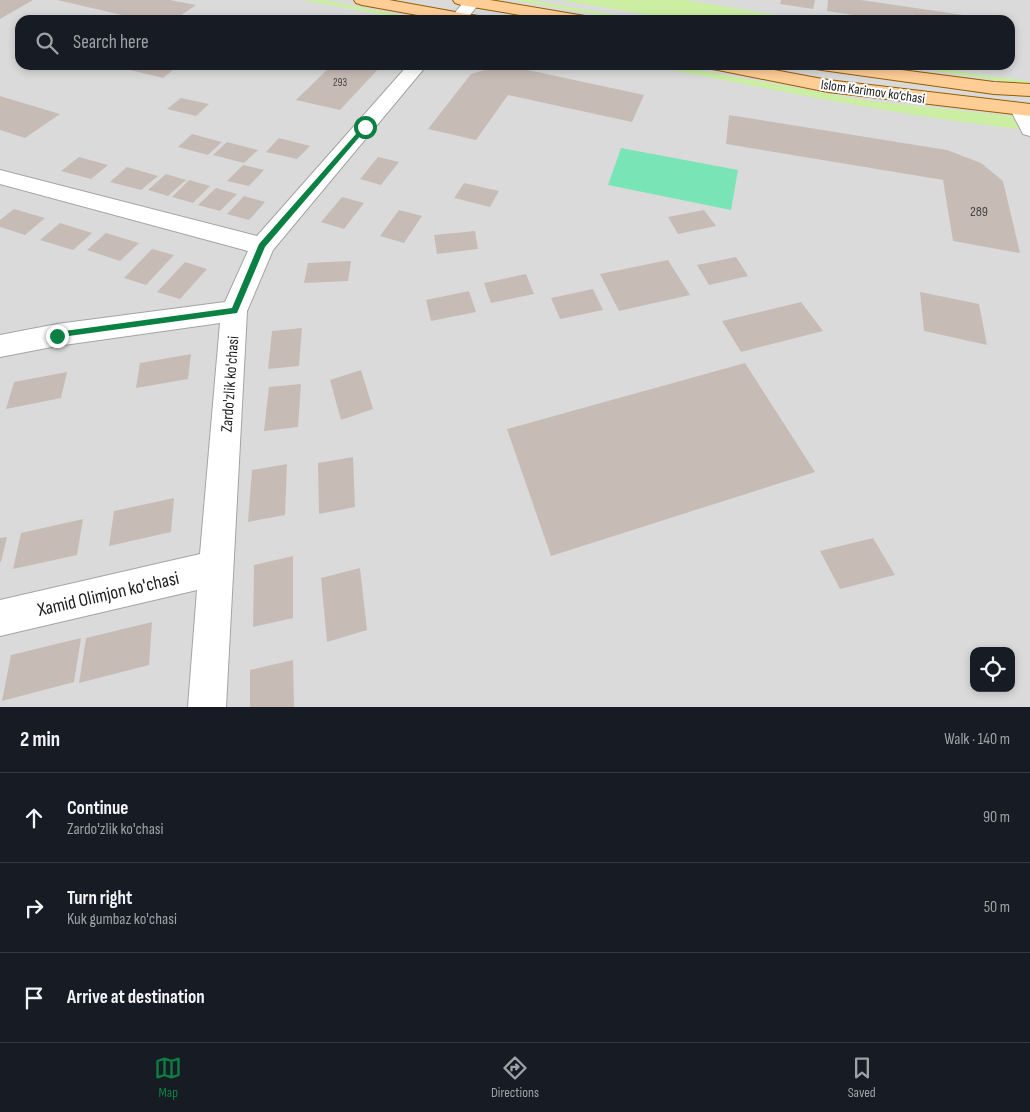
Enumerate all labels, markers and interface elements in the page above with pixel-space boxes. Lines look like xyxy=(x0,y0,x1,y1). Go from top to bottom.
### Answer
search box xyxy=(15,15,1015,70)
icon: search xyxy=(33,29,61,57)
text: Search here xyxy=(73,31,149,54)
house number: 293 xyxy=(333,76,347,89)
street label: Islom Karimov ko‘chasi xyxy=(820,76,926,107)
route start xyxy=(354,116,377,139)
house number: 289 xyxy=(970,203,988,220)
route end xyxy=(46,325,69,348)
street label: Zardo'zlik ko'chasi xyxy=(218,335,243,433)
street label: Xamid Olimjon ko'chasi xyxy=(34,567,181,622)
map controls xyxy=(970,647,1015,692)
button: locate xyxy=(970,647,1015,692)
text: 2 min xyxy=(20,727,60,752)
text: Walk · 140 m xyxy=(944,730,1010,749)
text: Continue xyxy=(67,797,128,820)
icon: ahead xyxy=(20,804,48,832)
text: 90 m xyxy=(983,808,1010,827)
text: Zardo'zlik ko'chasi xyxy=(67,820,164,839)
text: Turn right xyxy=(67,887,132,910)
icon: right xyxy=(20,894,48,922)
text: 50 m xyxy=(984,898,1010,917)
text: Kuk gumbaz ko'chasi xyxy=(67,910,177,929)
icon: arrive xyxy=(20,984,48,1012)
text: Arrive at destination xyxy=(67,986,205,1009)
tab: Map xyxy=(154,1054,182,1101)
tab: Directions xyxy=(491,1054,539,1101)
tab: Saved xyxy=(848,1054,876,1101)

